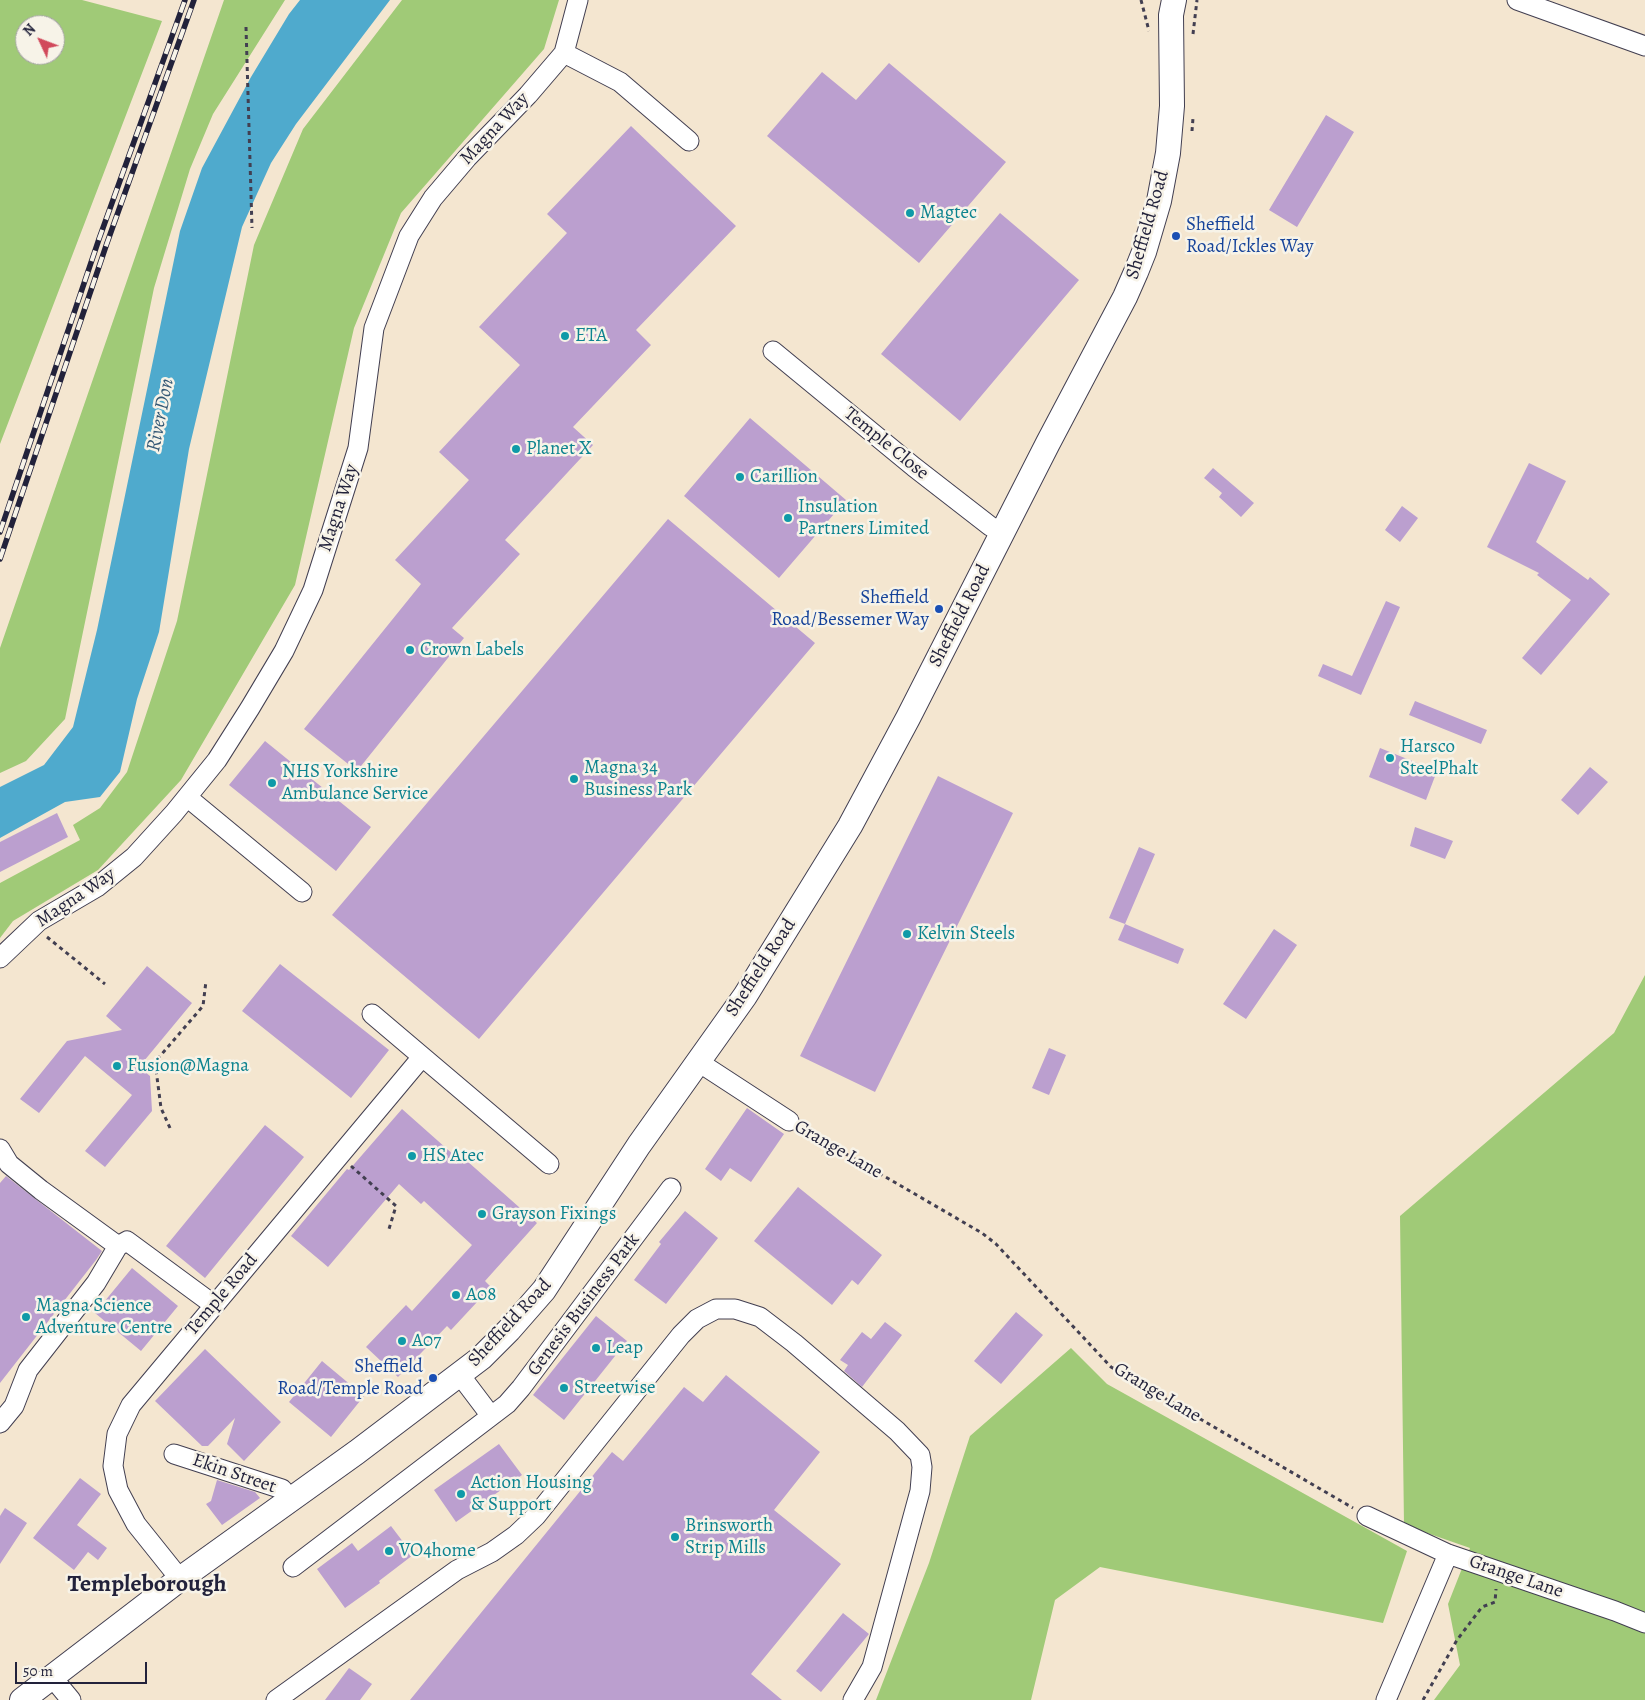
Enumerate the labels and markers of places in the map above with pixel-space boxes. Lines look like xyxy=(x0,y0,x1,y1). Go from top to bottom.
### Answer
place label: Magtec xyxy=(920,202,977,224)
marker: Magtec xyxy=(904,207,916,219)
place label: Sheffield Road/Ickles Way xyxy=(1186,214,1313,258)
marker: Sheffield Road/Ickles Way xyxy=(1170,230,1182,242)
place label: ETA xyxy=(575,325,607,347)
marker: ETA xyxy=(559,330,571,342)
place label: Planet X xyxy=(526,438,591,460)
marker: Planet X xyxy=(510,443,522,455)
place label: Carillion xyxy=(750,466,818,488)
marker: Carillion xyxy=(734,471,746,483)
place label: Insulation Partners Limited xyxy=(798,496,929,540)
marker: Insulation Partners Limited xyxy=(782,512,794,524)
place label: Sheffield Road/Bessemer Way xyxy=(771,587,929,631)
marker: Sheffield Road/Bessemer Way xyxy=(933,603,945,615)
place label: Crown Labels xyxy=(420,639,524,661)
marker: Crown Labels xyxy=(404,644,416,656)
place label: Harsco SteelPhalt xyxy=(1400,736,1478,780)
marker: Harsco SteelPhalt xyxy=(1384,752,1396,764)
place label: Magna 34 Business Park xyxy=(584,757,692,801)
place label: NHS Yorkshire Ambulance Service xyxy=(282,761,428,805)
marker: Magna 34 Business Park xyxy=(568,773,580,785)
marker: NHS Yorkshire Ambulance Service xyxy=(266,777,278,789)
place label: Kelvin Steels xyxy=(917,923,1015,945)
marker: Kelvin Steels xyxy=(901,928,913,940)
place label: Fusion@Magna xyxy=(127,1055,249,1077)
marker: Fusion@Magna xyxy=(111,1060,123,1072)
place label: HS Atec xyxy=(422,1145,484,1167)
marker: HS Atec xyxy=(406,1150,418,1162)
place label: Grayson Fixings xyxy=(492,1203,616,1225)
marker: Grayson Fixings xyxy=(476,1208,488,1220)
place label: A08 xyxy=(466,1284,496,1306)
marker: A08 xyxy=(450,1289,462,1301)
place label: Magna Science Adventure Centre xyxy=(36,1295,172,1339)
marker: Magna Science Adventure Centre xyxy=(20,1311,32,1323)
place label: A07 xyxy=(412,1330,441,1352)
marker: A07 xyxy=(396,1335,408,1347)
place label: Leap xyxy=(606,1337,643,1359)
marker: Leap xyxy=(590,1342,602,1354)
place label: Sheffield Road/Temple Road xyxy=(277,1356,423,1400)
marker: Sheffield Road/Temple Road xyxy=(427,1372,439,1384)
place label: Streetwise xyxy=(574,1377,656,1399)
marker: Streetwise xyxy=(558,1382,570,1394)
place label: Action Housing & Support xyxy=(471,1472,592,1516)
marker: Action Housing & Support xyxy=(455,1488,467,1500)
place label: Brinsworth Strip Mills xyxy=(685,1515,773,1559)
marker: Brinsworth Strip Mills xyxy=(669,1531,681,1543)
place label: VO4home xyxy=(399,1540,476,1562)
marker: VO4home xyxy=(383,1545,395,1557)

